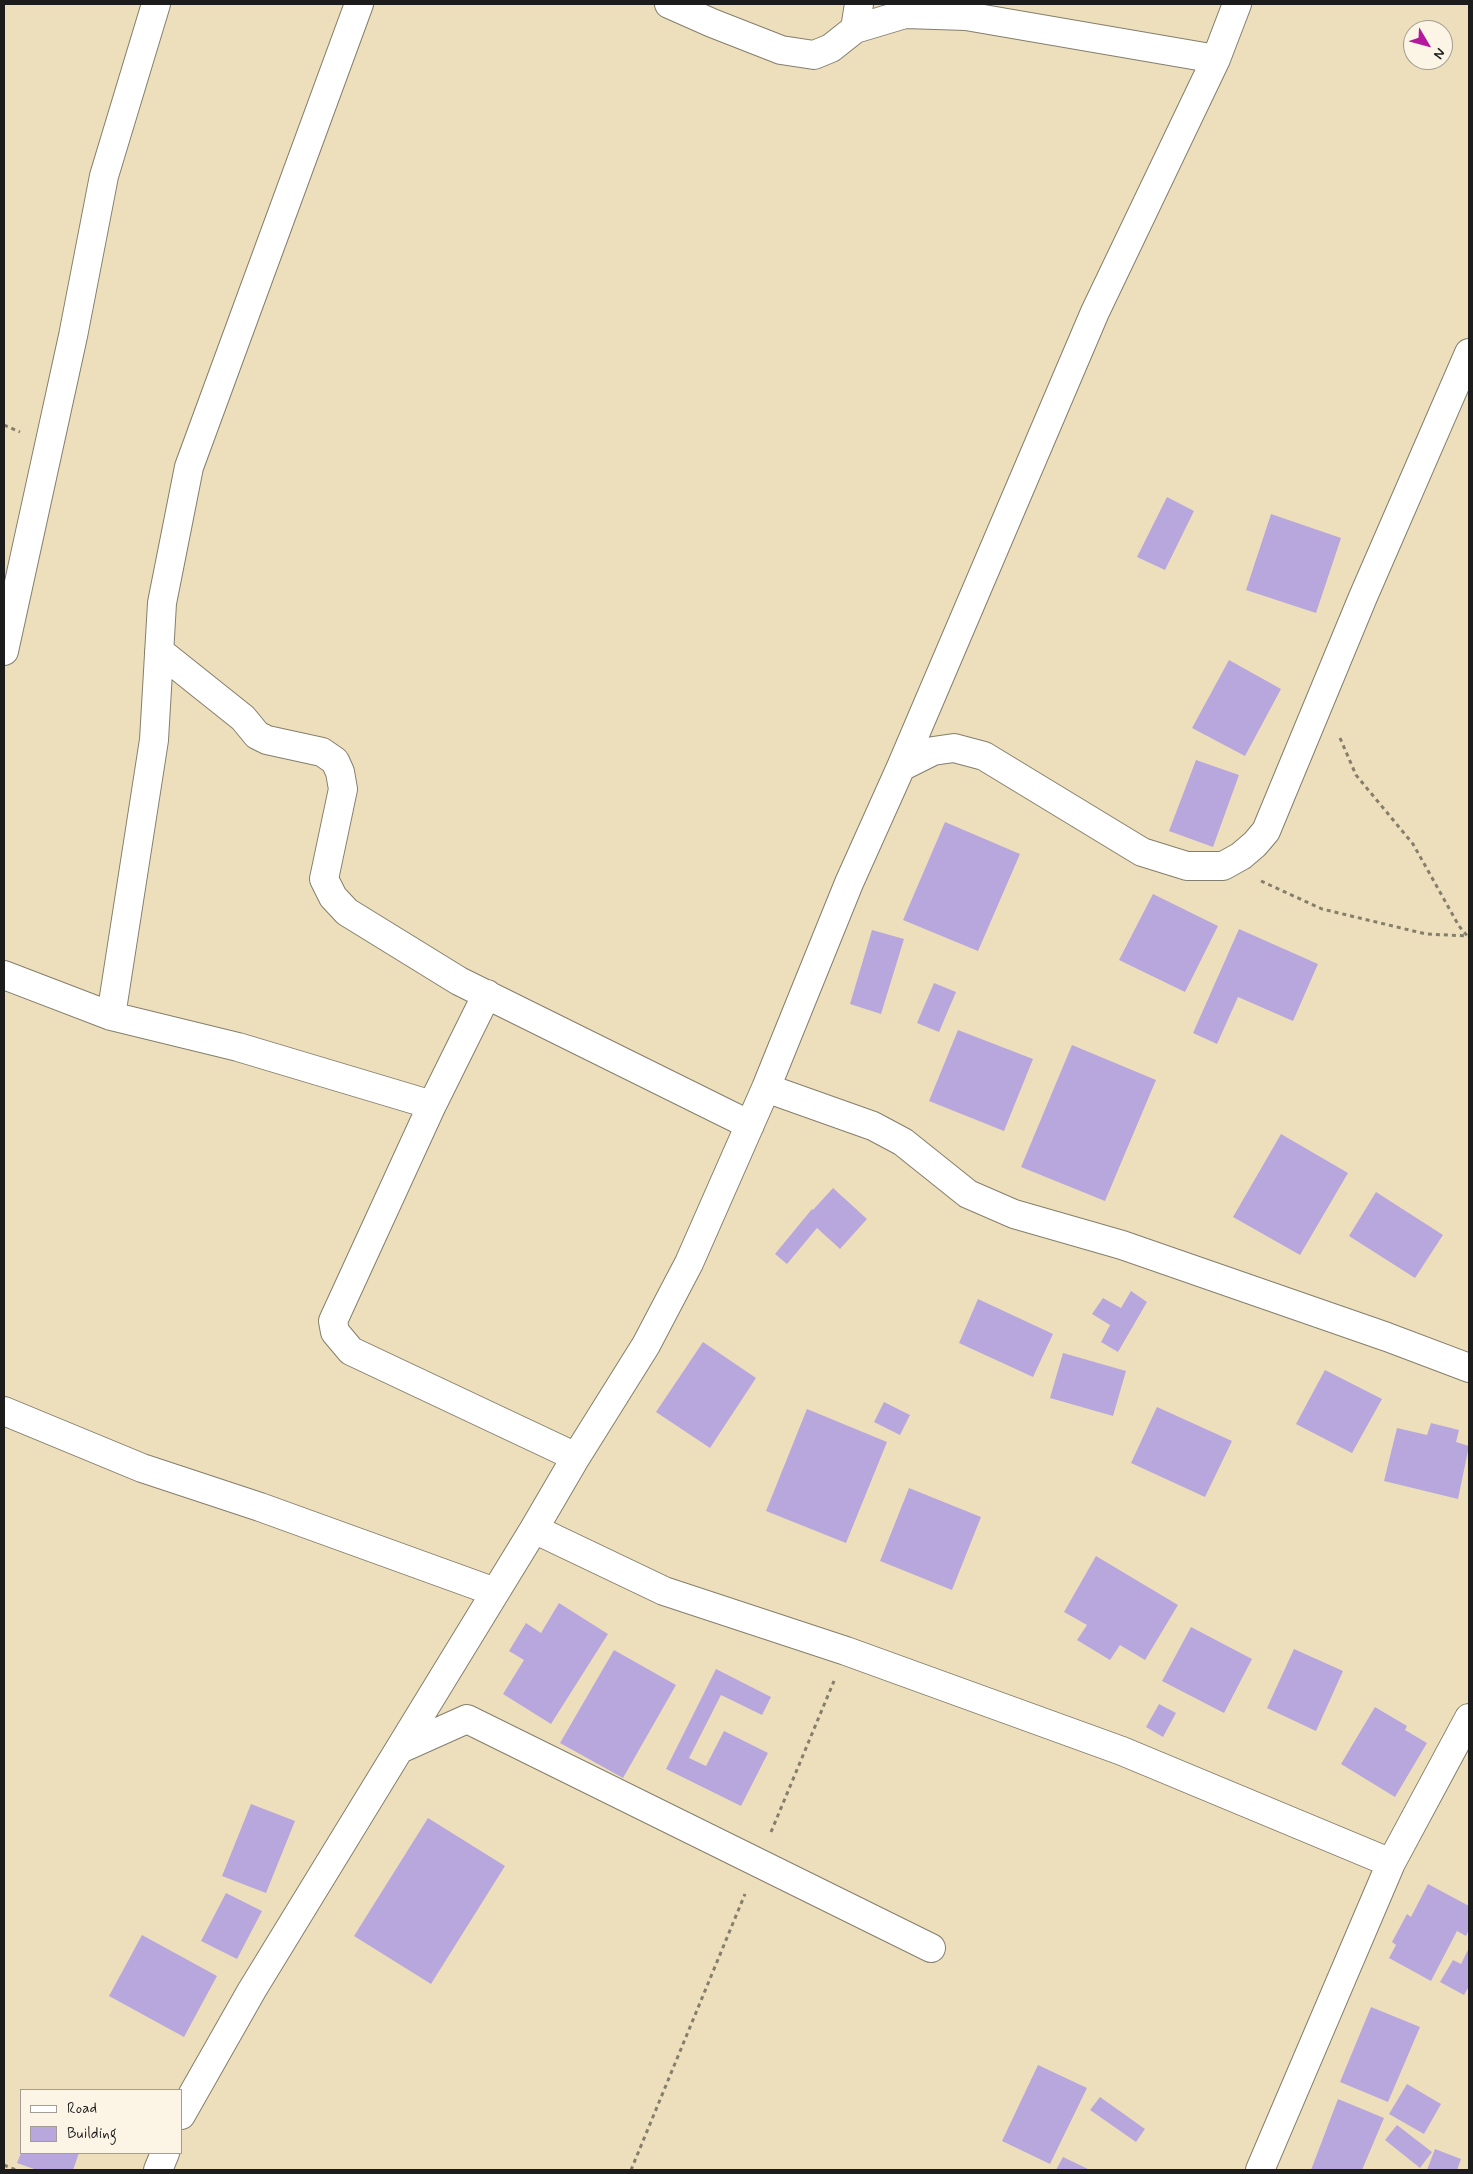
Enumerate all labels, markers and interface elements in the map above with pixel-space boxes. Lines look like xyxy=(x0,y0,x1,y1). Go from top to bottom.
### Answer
north arrow xyxy=(1403,20,1453,70)
text: N xyxy=(1429,44,1449,63)
legend xyxy=(20,2089,182,2154)
text: Road xyxy=(67,2099,97,2119)
text: Building xyxy=(67,2124,117,2144)

